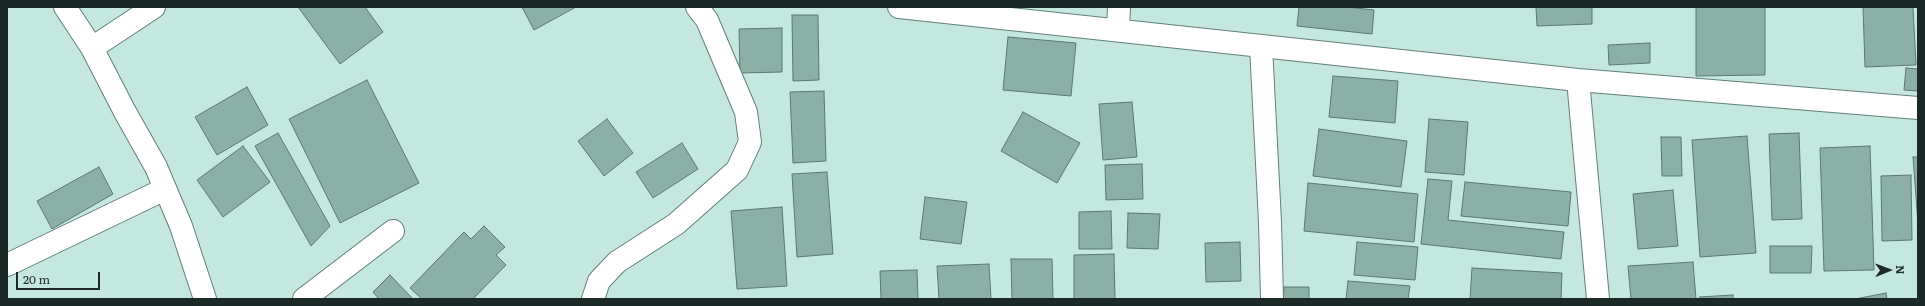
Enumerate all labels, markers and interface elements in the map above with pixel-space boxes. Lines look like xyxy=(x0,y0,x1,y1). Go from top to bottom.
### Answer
north arrow xyxy=(1869,250,1909,290)
scale bar xyxy=(18,264,102,290)
text: N xyxy=(1893,265,1909,275)
text: 20 m xyxy=(23,270,50,288)

